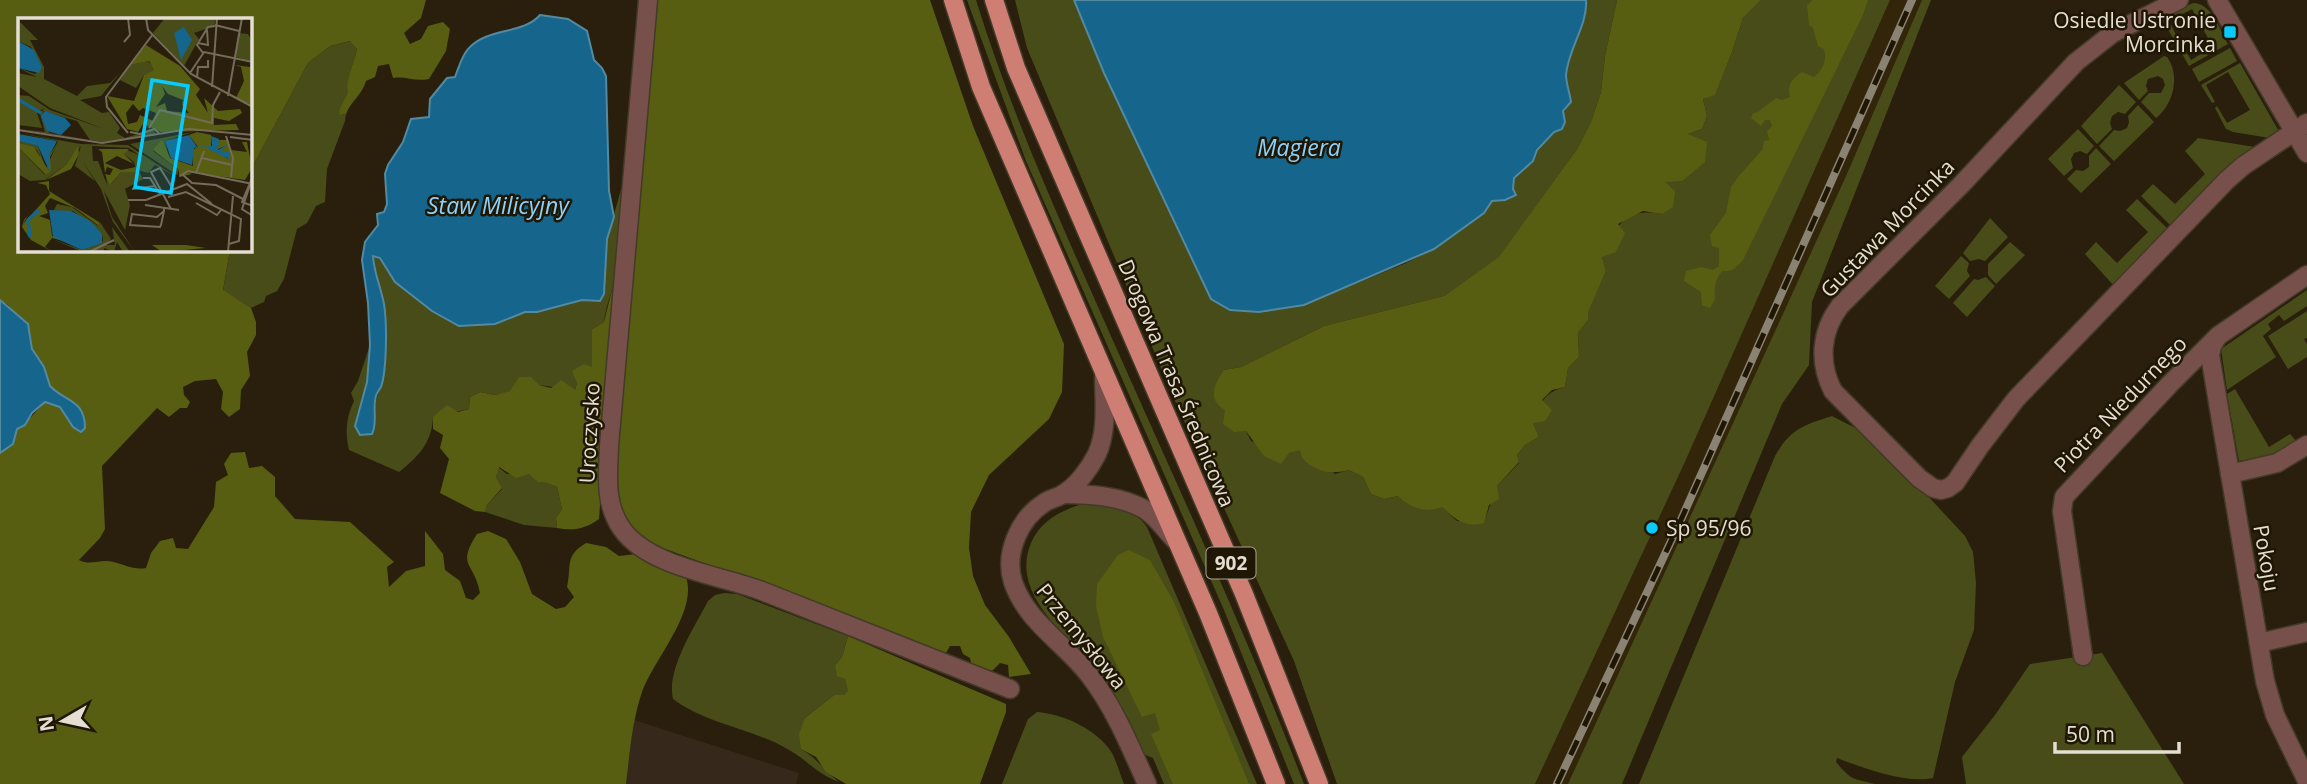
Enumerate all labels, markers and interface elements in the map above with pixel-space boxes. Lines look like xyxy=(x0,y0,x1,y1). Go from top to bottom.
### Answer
place label: Osiedle Ustronie Morcinka xyxy=(2053,6,2216,58)
inset map xyxy=(18,18,252,252)
marker: Osiedle Ustronie Morcinka xyxy=(2222,24,2238,40)
water label: Magiera xyxy=(1257,131,1341,163)
street label: Gustawa Morcinka xyxy=(1814,153,1960,303)
water label: Staw Milicyjny xyxy=(427,189,570,221)
street label: Drogowa Trasa Średnicowa xyxy=(1112,255,1242,511)
street label: Piotra Niedurnego xyxy=(2048,330,2192,478)
street label: Uroczysko xyxy=(572,382,606,484)
place label: Sp 95/96 xyxy=(1666,514,1752,542)
marker: Sp 95/96 xyxy=(1644,520,1660,536)
street label: Pokoju xyxy=(2247,523,2287,593)
road number: 902 xyxy=(1206,548,1256,578)
street label: Przemysłowa xyxy=(1031,577,1133,695)
north arrow xyxy=(28,686,98,756)
scale bar xyxy=(2055,710,2179,754)
text: N xyxy=(32,714,60,733)
text: 50 m xyxy=(2066,720,2115,748)

